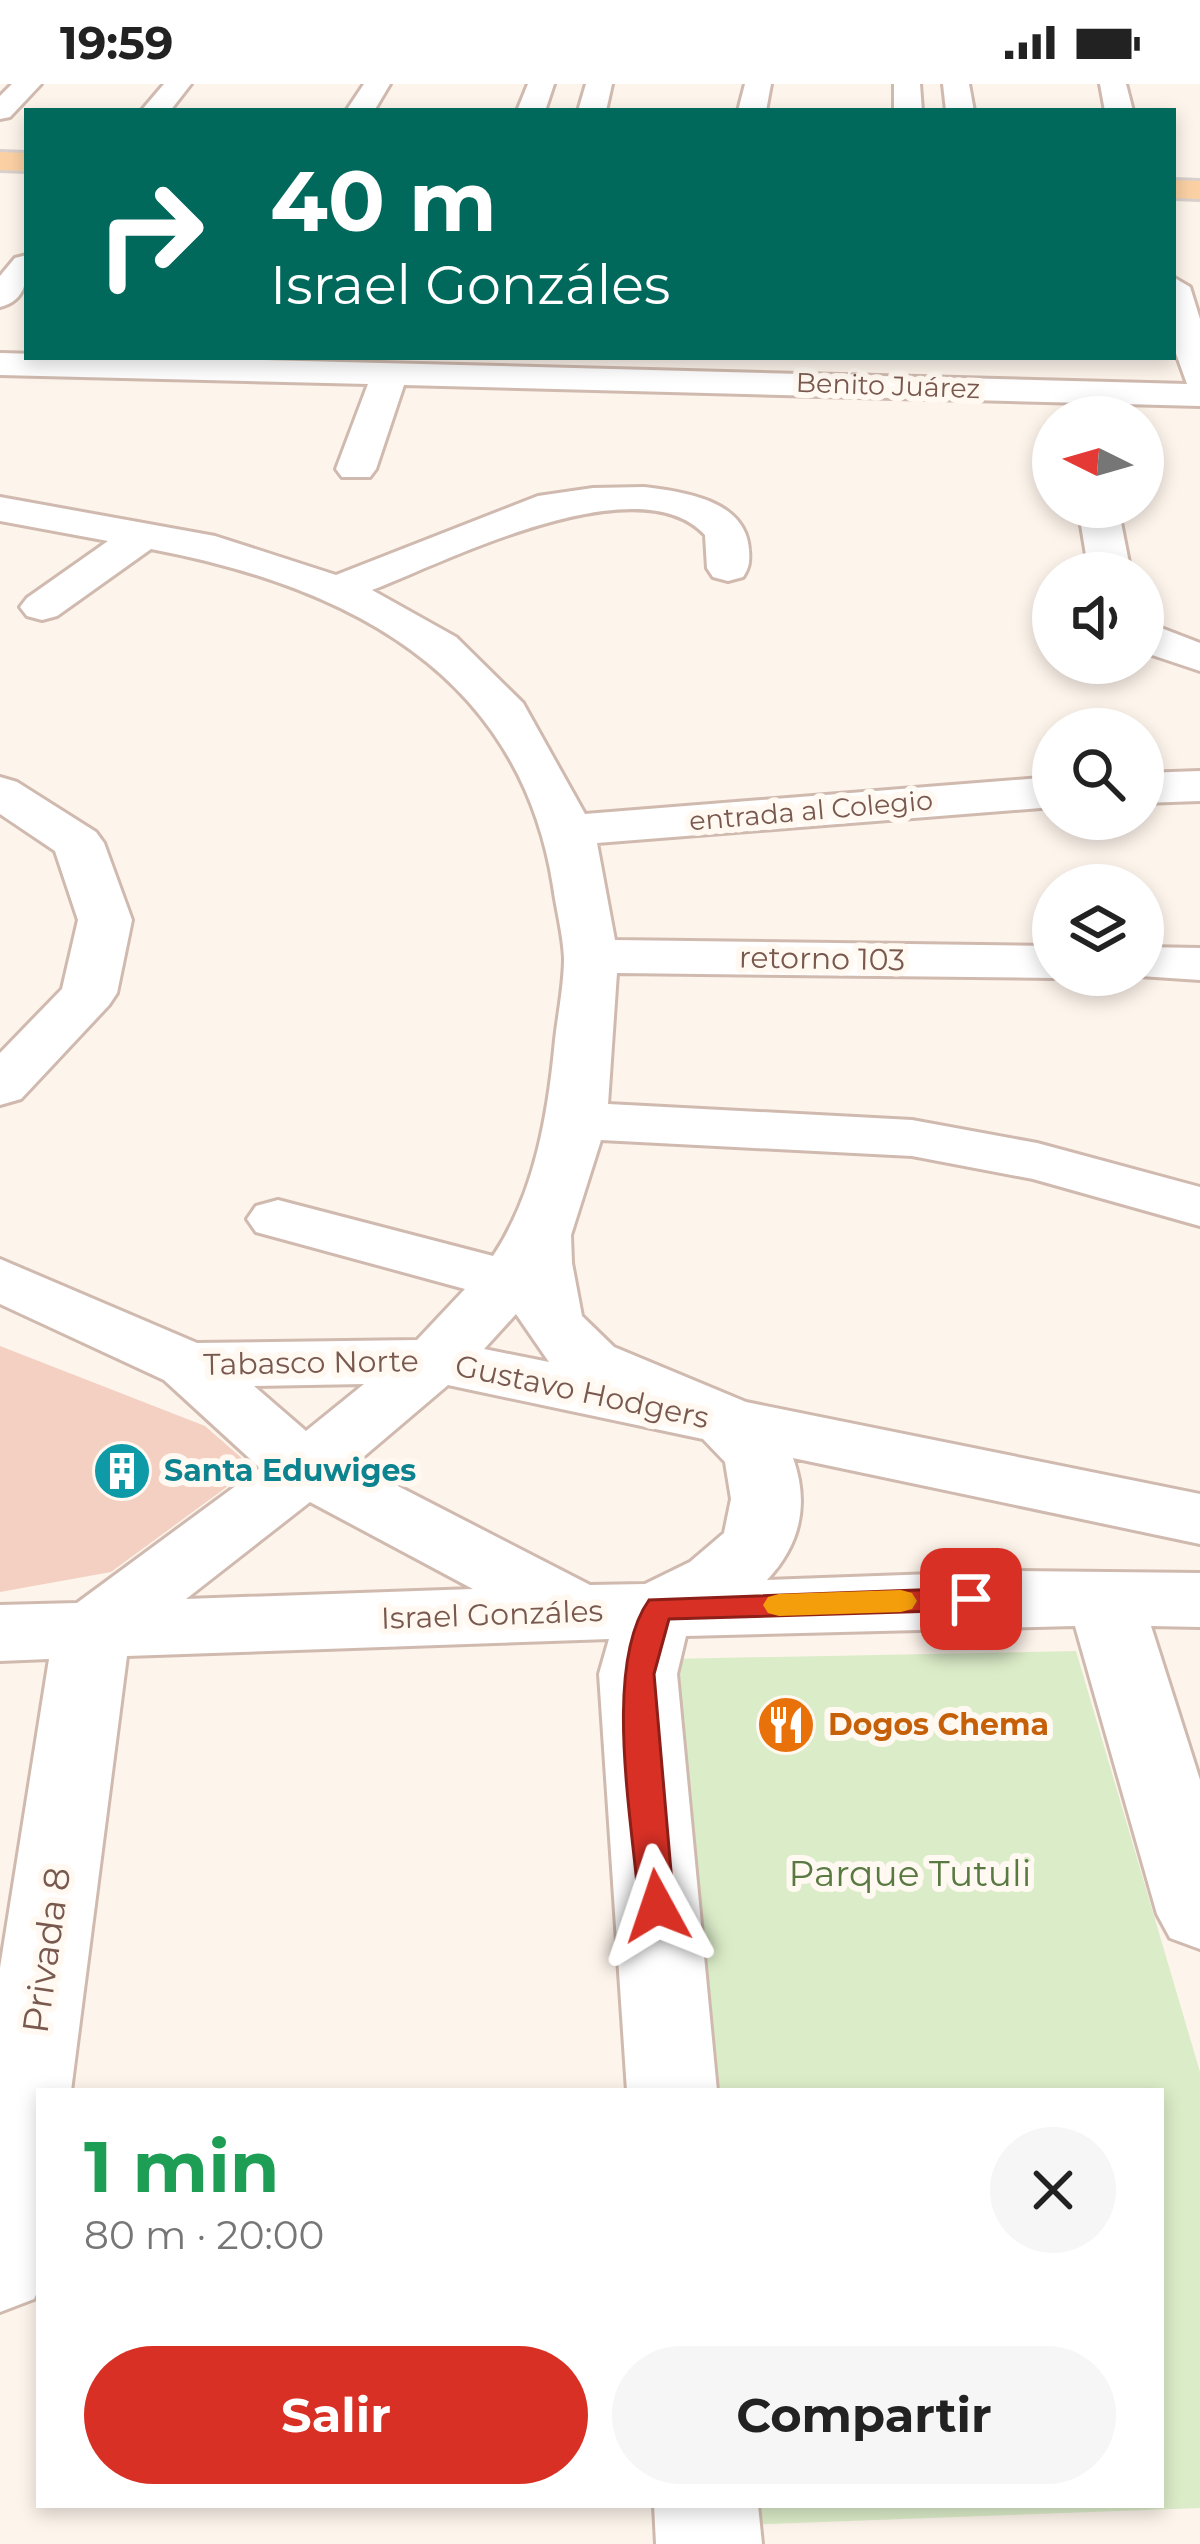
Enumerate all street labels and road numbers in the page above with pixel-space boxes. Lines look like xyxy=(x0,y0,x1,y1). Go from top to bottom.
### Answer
street label: Benito Juárez xyxy=(795,366,981,405)
street label: entrada al Colegio xyxy=(688,783,934,838)
street label: retorno 103 xyxy=(739,939,905,978)
street label: Tabasco Norte xyxy=(203,1342,419,1383)
street label: Gustavo Hodgers xyxy=(452,1347,712,1436)
street label: Israel Gonzáles xyxy=(380,1592,604,1637)
street label: Privada 8 xyxy=(13,1864,79,2036)

